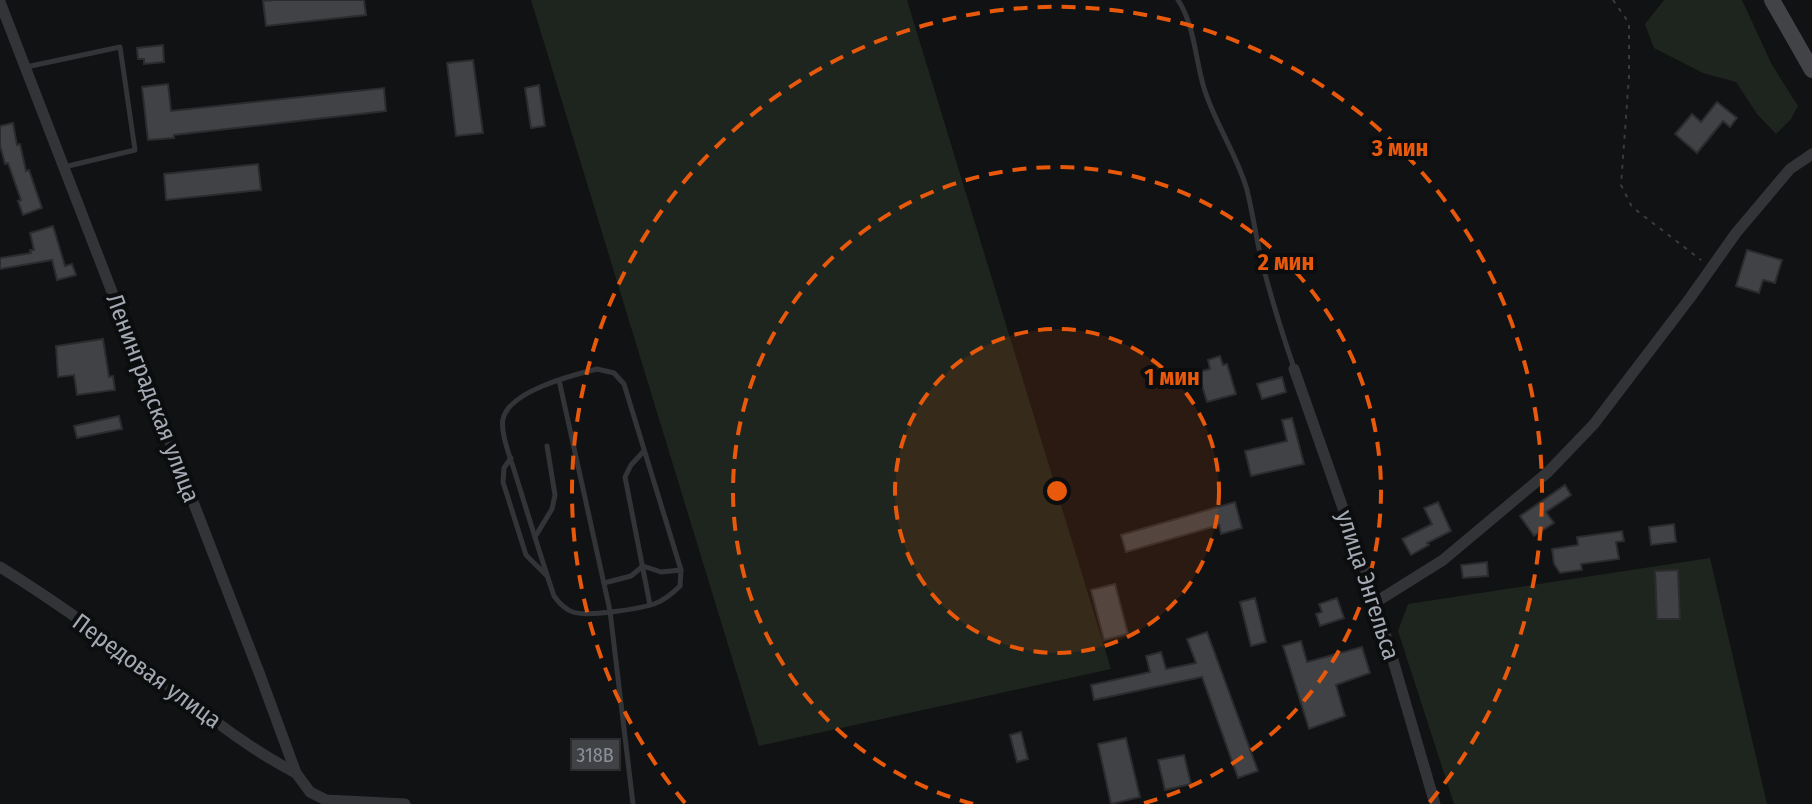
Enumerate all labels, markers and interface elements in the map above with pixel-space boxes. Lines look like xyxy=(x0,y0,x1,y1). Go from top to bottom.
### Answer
text: 3 мин xyxy=(1371,134,1428,162)
text: 2 мин xyxy=(1257,248,1314,276)
street label: Ленинградская улица xyxy=(100,290,206,506)
text: 1 мин xyxy=(1144,363,1200,391)
centre of rings xyxy=(1043,477,1071,505)
street label: улица Энгельса xyxy=(1331,507,1405,663)
street label: Передовая улица xyxy=(67,608,227,734)
house number: 318В xyxy=(576,743,614,767)

